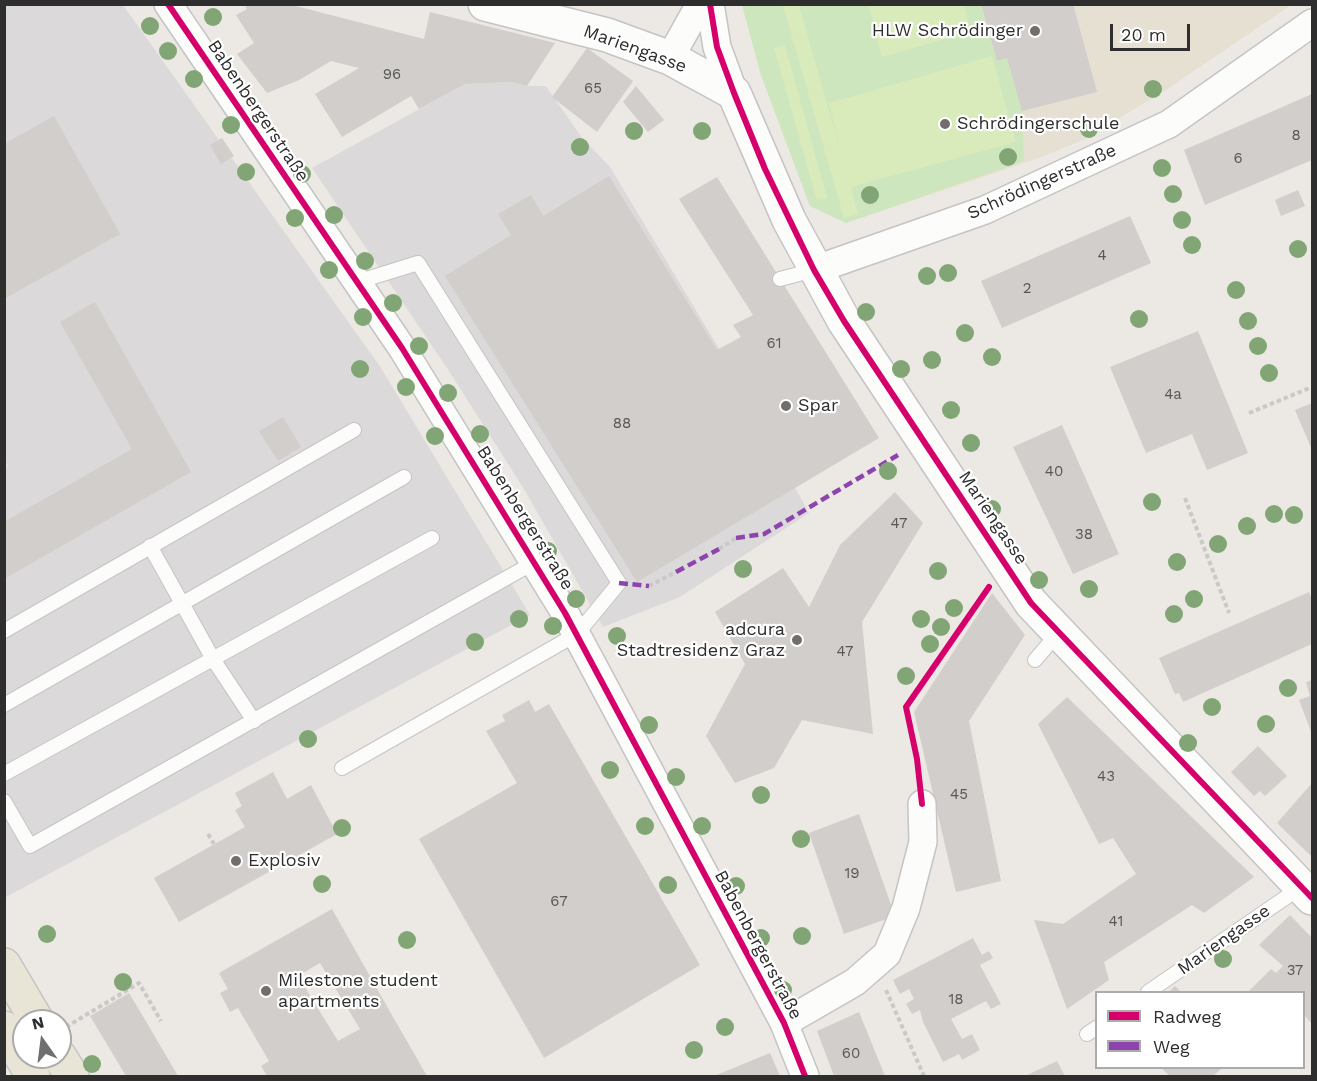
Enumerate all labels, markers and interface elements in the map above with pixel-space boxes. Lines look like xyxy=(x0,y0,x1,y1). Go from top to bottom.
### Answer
scale bar xyxy=(1113,12,1192,50)
street label: Mariengasse xyxy=(580,20,690,78)
place label: HLW Schrödinger xyxy=(872,20,1023,42)
marker: HLW Schrödinger xyxy=(1028,24,1042,38)
text: 20 m xyxy=(1121,24,1166,45)
street label: Babenbergerstraße xyxy=(203,36,313,186)
house number: 96 xyxy=(383,66,401,84)
house number: 65 xyxy=(584,80,602,98)
place label: Schrödingerschule xyxy=(957,113,1119,135)
marker: Schrödingerschule xyxy=(938,117,952,131)
house number: 8 xyxy=(1291,127,1301,145)
street label: Schrödingerstraße xyxy=(964,139,1120,225)
house number: 6 xyxy=(1233,150,1243,168)
house number: 4 xyxy=(1097,247,1107,265)
house number: 2 xyxy=(1023,280,1031,298)
house number: 61 xyxy=(767,335,781,353)
house number: 4a xyxy=(1164,386,1182,404)
place label: Spar xyxy=(798,395,838,417)
marker: Spar xyxy=(779,399,793,413)
house number: 88 xyxy=(613,415,631,433)
street label: Babenbergerstraße xyxy=(472,442,578,594)
house number: 40 xyxy=(1045,463,1063,481)
street label: Mariengasse xyxy=(954,467,1032,569)
house number: 47 xyxy=(891,515,907,533)
house number: 38 xyxy=(1075,526,1093,544)
place label: adcura Stadtresidenz Graz xyxy=(617,619,785,662)
marker: adcura Stadtresidenz Graz xyxy=(790,633,804,647)
house number: 47 xyxy=(837,643,853,661)
house number: 43 xyxy=(1097,768,1115,786)
house number: 45 xyxy=(950,786,968,804)
place label: Explosiv xyxy=(248,850,320,872)
marker: Explosiv xyxy=(229,854,243,868)
house number: 19 xyxy=(844,865,860,883)
street label: Babenbergerstraße xyxy=(709,867,807,1023)
house number: 67 xyxy=(550,893,568,911)
street label: Mariengasse xyxy=(1173,900,1275,980)
house number: 41 xyxy=(1109,913,1123,931)
house number: 37 xyxy=(1287,962,1303,980)
place label: Milestone student apartments xyxy=(278,970,438,1012)
marker: Milestone student apartments xyxy=(259,984,273,998)
house number: 18 xyxy=(948,991,964,1009)
legend xyxy=(1095,991,1305,1069)
text: Radweg xyxy=(1153,1006,1221,1027)
north arrow xyxy=(12,1009,72,1069)
text: N xyxy=(30,1012,46,1034)
text: Weg xyxy=(1153,1036,1190,1057)
house number: 60 xyxy=(842,1045,860,1063)

